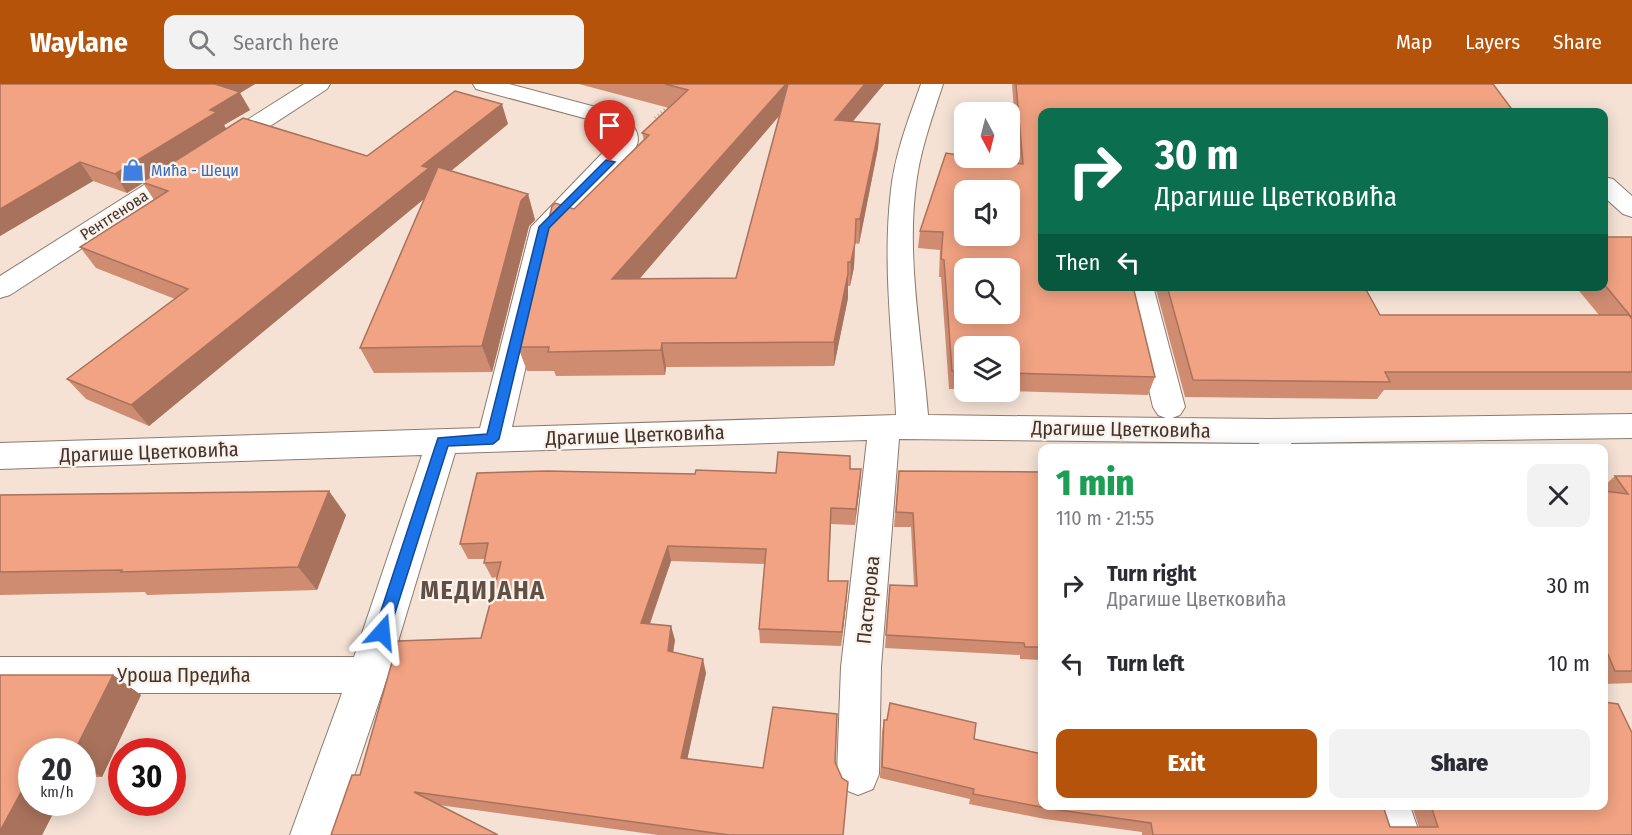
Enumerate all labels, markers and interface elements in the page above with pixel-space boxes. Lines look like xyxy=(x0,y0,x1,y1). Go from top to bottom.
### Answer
search box xyxy=(164,15,584,69)
text: Waylane xyxy=(30,26,128,59)
icon: search xyxy=(185,26,218,59)
text: Search here xyxy=(233,29,339,56)
text: Map xyxy=(1396,29,1432,55)
text: Layers xyxy=(1465,29,1520,55)
text: Share xyxy=(1553,29,1602,55)
pin xyxy=(584,100,635,162)
north arrow xyxy=(954,102,1020,168)
map controls xyxy=(954,102,1020,402)
icon: arrive xyxy=(593,109,626,142)
text: 30 m xyxy=(1155,130,1239,180)
icon: right xyxy=(1056,132,1134,210)
shop icon: Мића - Шеци xyxy=(120,157,146,183)
place label: Мића - Шеци xyxy=(151,161,239,180)
button: sound xyxy=(954,180,1020,246)
text: Драгише Цветковића xyxy=(1155,181,1397,213)
street label: Рентгенова xyxy=(76,186,152,244)
icon: left xyxy=(1112,246,1145,279)
text: Then xyxy=(1056,249,1100,276)
button: search xyxy=(954,258,1020,324)
button: layers xyxy=(954,336,1020,402)
street label: Драгише Цветковића xyxy=(1030,415,1211,443)
street label: Драгише Цветковића xyxy=(544,420,725,450)
street label: Драгише Цветковића xyxy=(58,437,239,467)
text: 1 min xyxy=(1056,461,1134,505)
button: close xyxy=(1527,464,1590,527)
text: 110 m · 21:55 xyxy=(1056,506,1154,530)
street label: Пастерова xyxy=(851,555,885,645)
text: Turn right xyxy=(1107,560,1196,587)
icon: right xyxy=(1056,569,1089,602)
text: 30 m xyxy=(1547,572,1590,599)
district label: МЕДИЈАНА xyxy=(420,575,546,606)
text: Драгише Цветковића xyxy=(1107,587,1286,611)
position arrow xyxy=(350,600,414,664)
icon: left xyxy=(1056,647,1089,680)
text: Turn left xyxy=(1107,650,1185,677)
text: 10 m xyxy=(1548,650,1590,677)
street label: Уроша Предића xyxy=(116,663,251,687)
button: Exit xyxy=(1056,729,1317,798)
button: Share xyxy=(1329,729,1590,798)
speed limit sign: 30 xyxy=(108,738,186,816)
text: 20 xyxy=(42,752,72,788)
text: km/h xyxy=(40,783,74,801)

